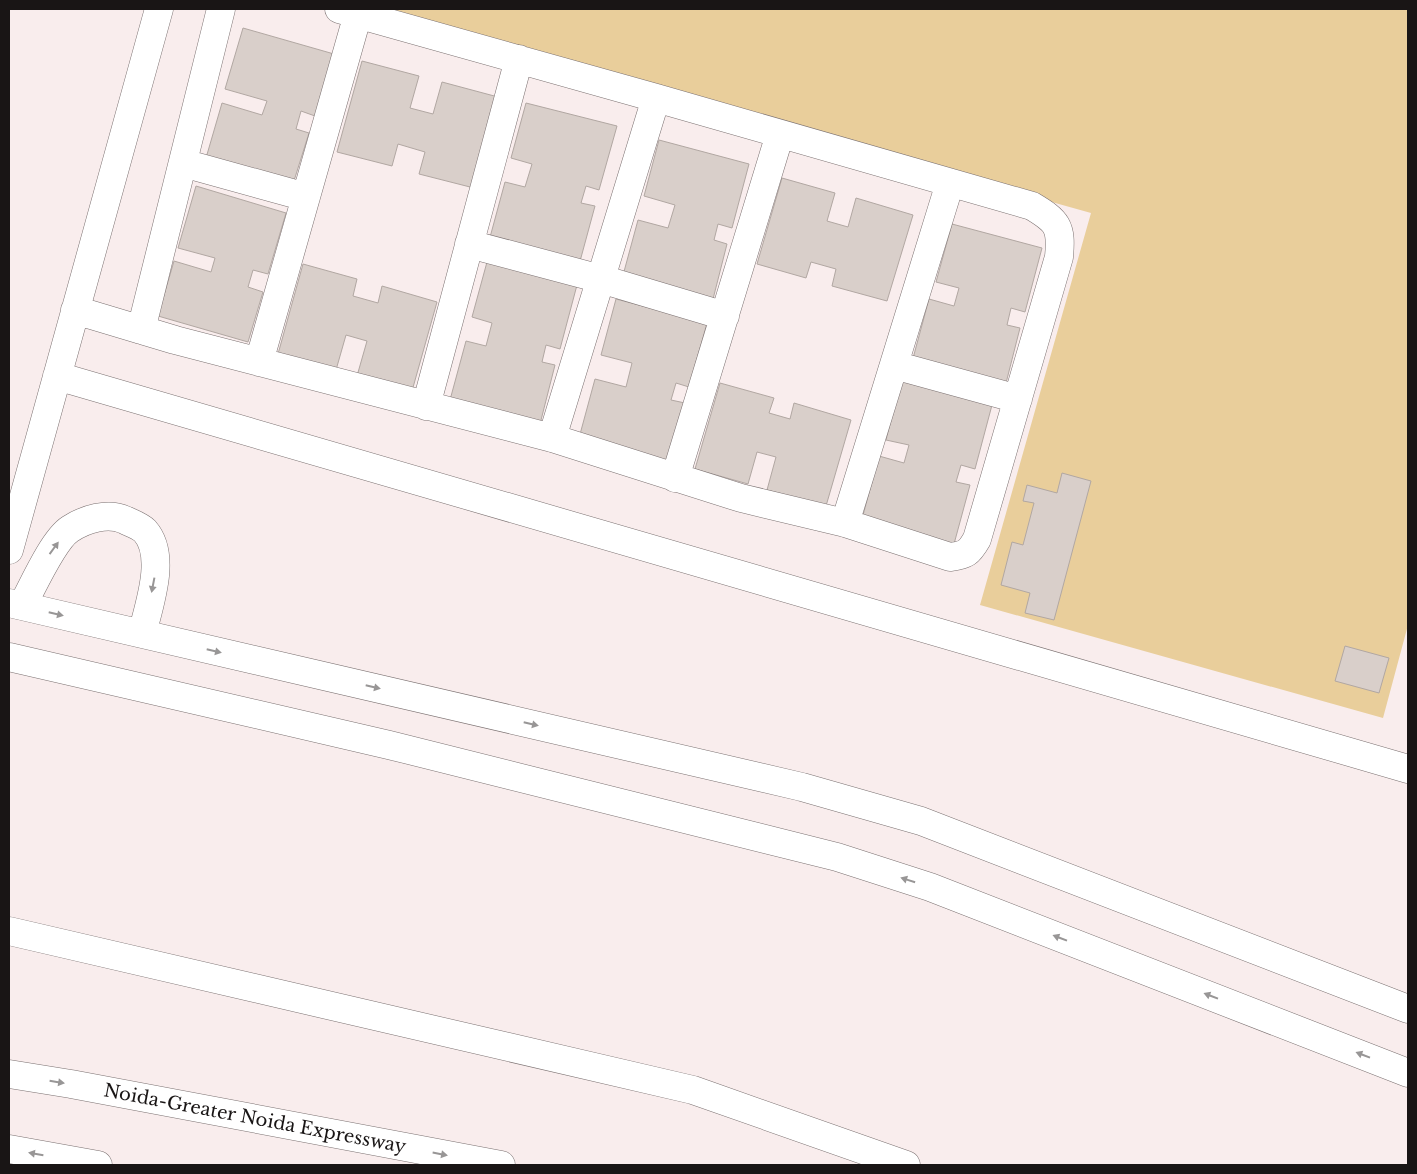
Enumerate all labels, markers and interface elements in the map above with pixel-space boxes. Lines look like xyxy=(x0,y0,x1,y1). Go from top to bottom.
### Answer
one-way arrow xyxy=(49,542,60,555)
one-way arrow xyxy=(149,577,157,593)
one-way arrow xyxy=(49,610,64,618)
one-way arrow xyxy=(207,647,223,655)
one-way arrow xyxy=(365,683,380,691)
one-way arrow xyxy=(524,720,539,728)
one-way arrow xyxy=(900,876,915,884)
one-way arrow xyxy=(1052,934,1067,942)
one-way arrow xyxy=(1204,992,1218,1000)
one-way arrow xyxy=(1355,1051,1370,1059)
one-way arrow xyxy=(49,1079,65,1087)
street label: Noida-Greater Noida Expressway xyxy=(102,1079,408,1158)
one-way arrow xyxy=(28,1150,44,1158)
one-way arrow xyxy=(433,1150,449,1158)

